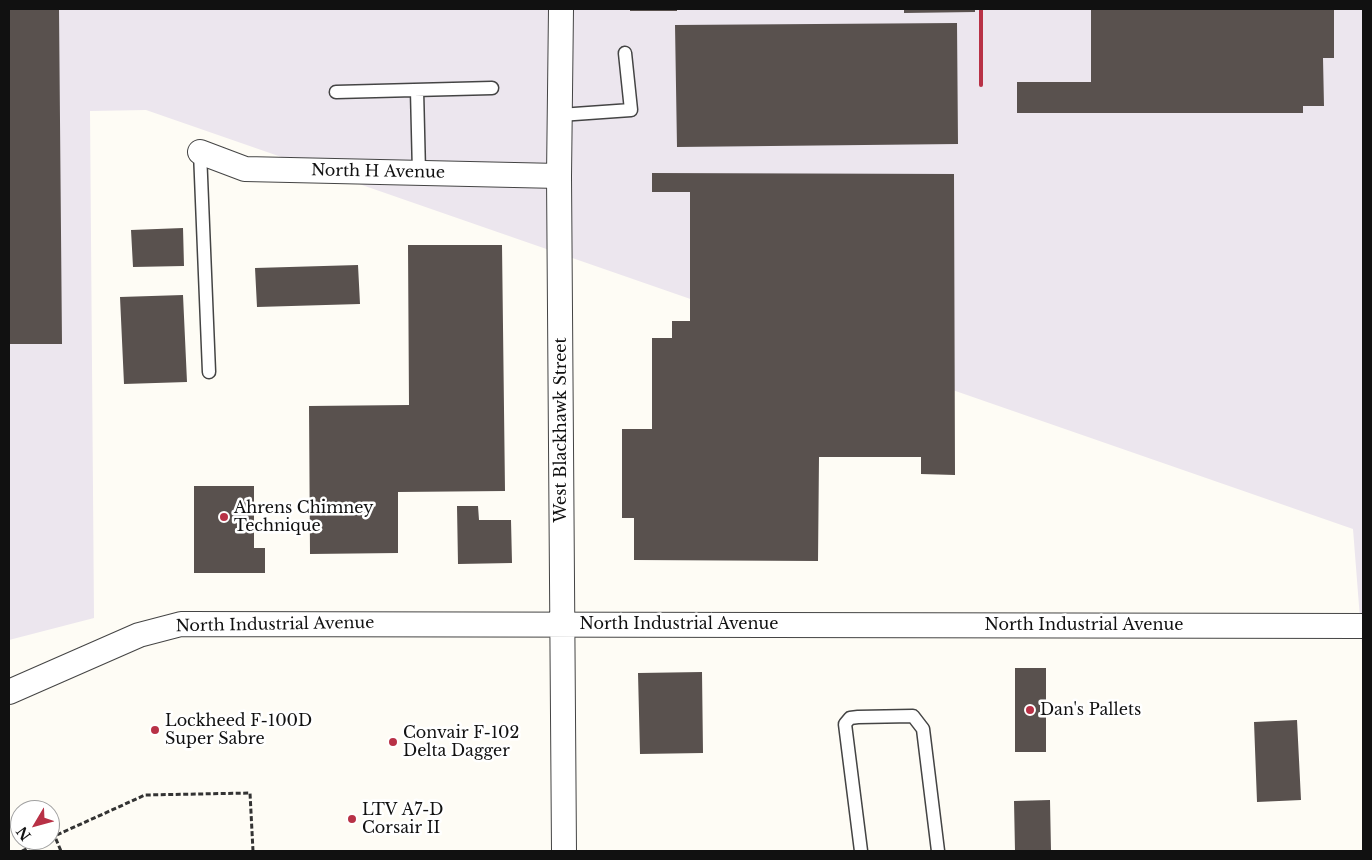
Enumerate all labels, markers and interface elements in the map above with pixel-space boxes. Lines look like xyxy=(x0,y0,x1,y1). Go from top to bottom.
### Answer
street label: North H Avenue xyxy=(311,161,445,183)
street label: West Blackhawk Street xyxy=(551,337,571,523)
place label: Ahrens Chimney Technique xyxy=(234,498,374,536)
marker: Ahrens Chimney Technique xyxy=(218,511,230,523)
street label: North Industrial Avenue xyxy=(175,614,375,636)
street label: North Industrial Avenue xyxy=(580,614,778,634)
street label: North Industrial Avenue xyxy=(985,615,1183,635)
place label: Dan's Pallets xyxy=(1040,700,1141,720)
marker: Dan's Pallets xyxy=(1024,704,1036,716)
place label: Lockheed F-100D Super Sabre xyxy=(165,711,312,749)
place label: Convair F-102 Delta Dagger xyxy=(403,723,519,761)
marker: Lockheed F-100D Super Sabre xyxy=(149,724,161,736)
marker: Convair F-102 Delta Dagger xyxy=(387,736,399,748)
north arrow xyxy=(10,800,60,850)
place label: LTV A7-D Corsair II xyxy=(362,800,443,838)
marker: LTV A7-D Corsair II xyxy=(346,813,358,825)
text: N xyxy=(13,823,35,844)

